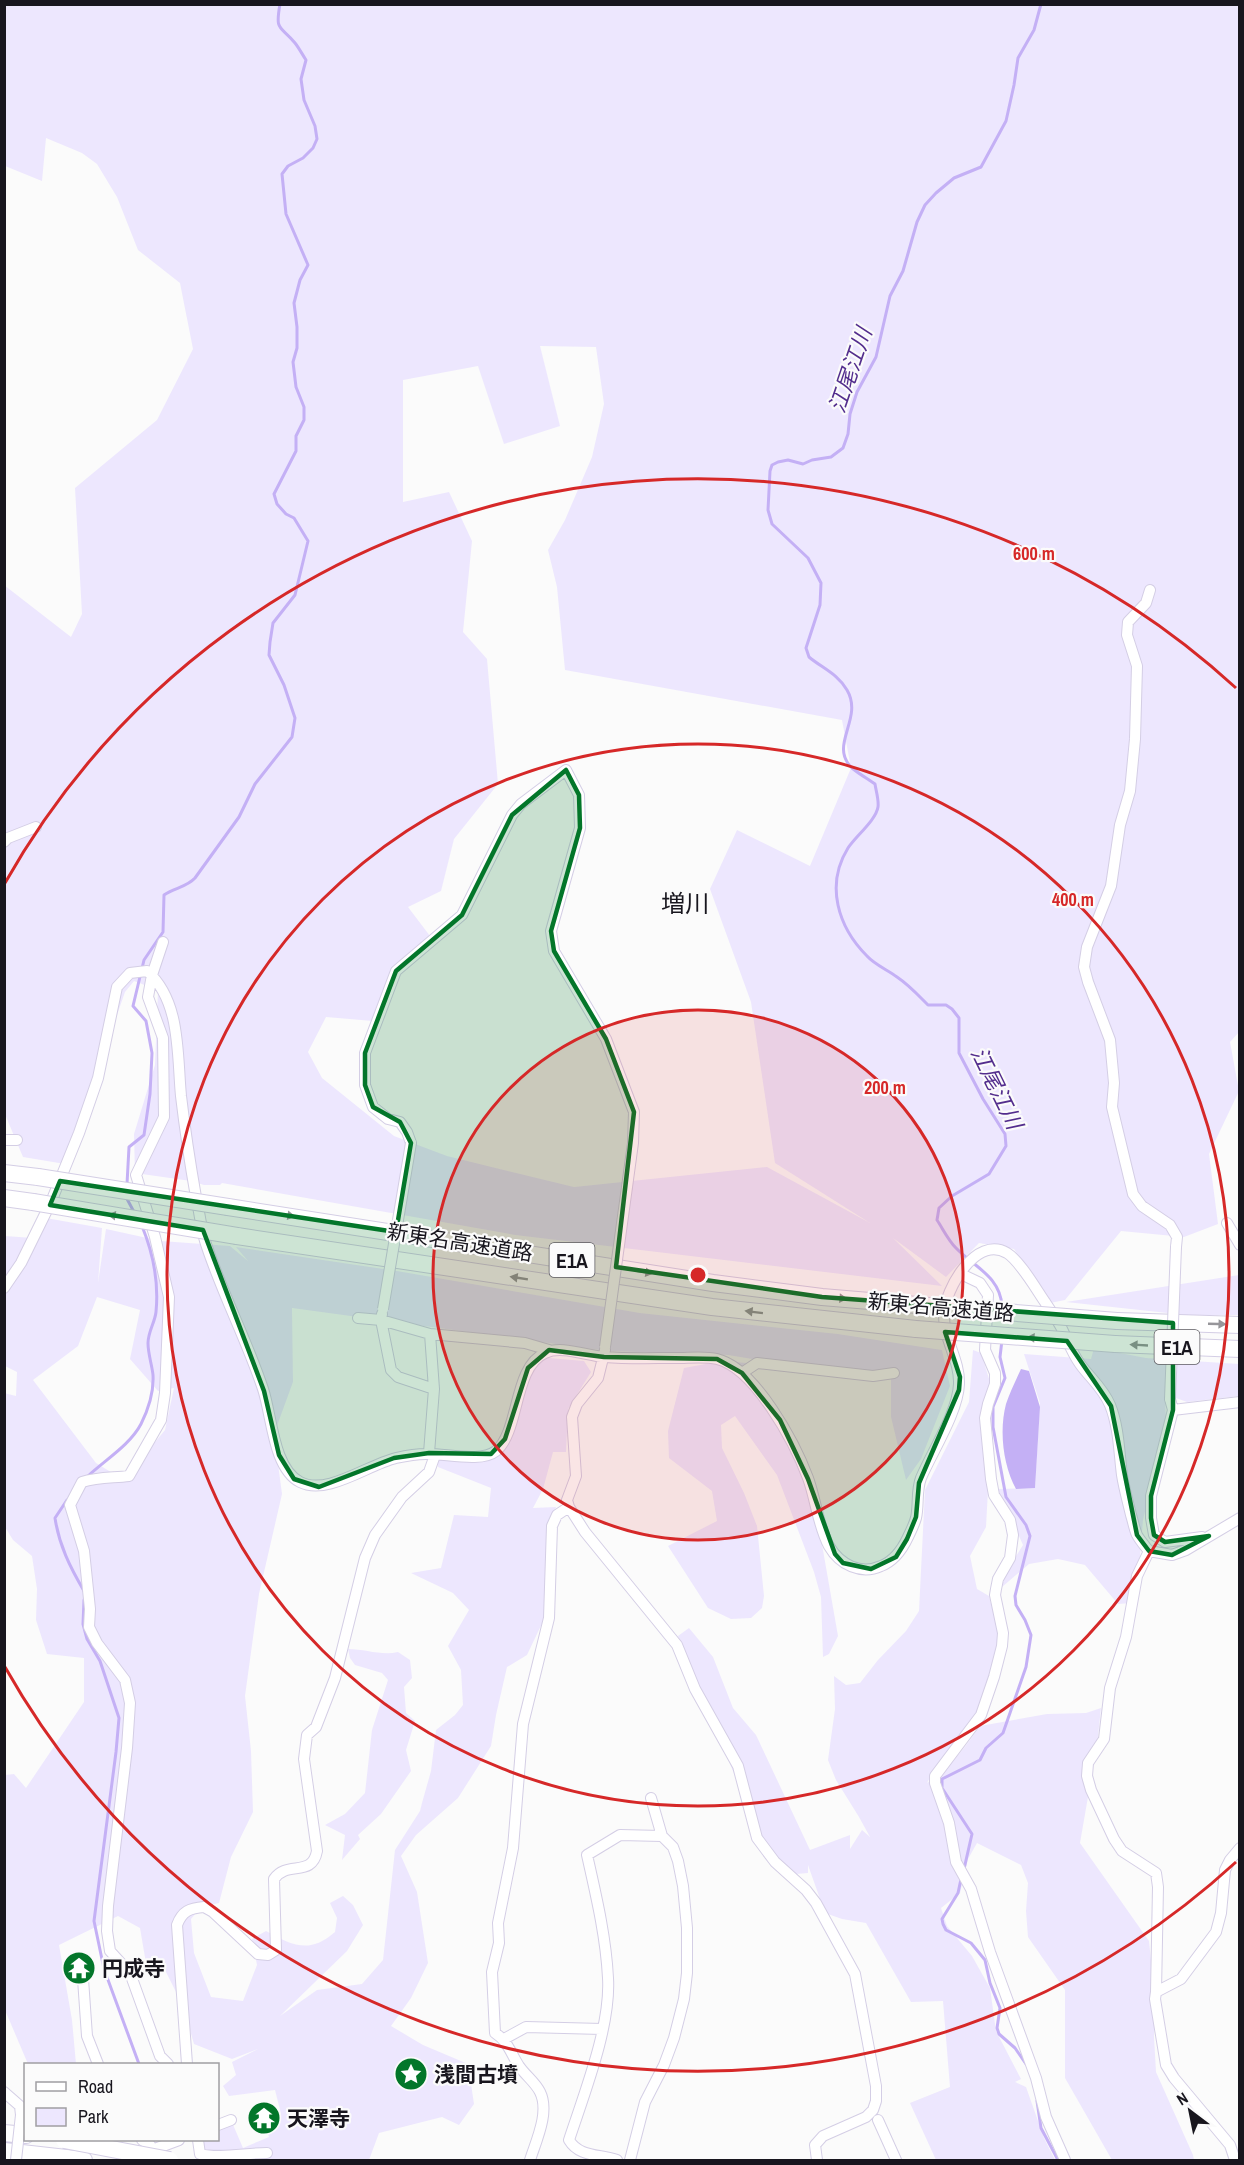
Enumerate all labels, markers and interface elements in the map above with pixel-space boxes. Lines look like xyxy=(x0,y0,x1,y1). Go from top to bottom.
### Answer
water label: 江尾江川 xyxy=(821,322,879,416)
text: 600 m xyxy=(1013,541,1055,566)
district label: 増川 xyxy=(661,887,709,919)
text: 400 m xyxy=(1052,887,1094,912)
water label: 江尾江川 xyxy=(964,1042,1031,1136)
text: 200 m xyxy=(864,1075,906,1100)
one-way arrow xyxy=(276,1211,295,1220)
one-way arrow xyxy=(107,1212,126,1221)
street label: 新東名高速道路 xyxy=(385,1216,535,1268)
road number: E1A xyxy=(550,1243,594,1277)
centre of rings xyxy=(688,1265,708,1285)
one-way arrow xyxy=(635,1267,654,1276)
one-way arrow xyxy=(510,1273,529,1282)
street label: 新東名高速道路 xyxy=(867,1286,1015,1328)
one-way arrow xyxy=(828,1293,847,1303)
one-way arrow xyxy=(744,1307,763,1316)
one-way arrow xyxy=(1208,1320,1227,1329)
road number: E1A xyxy=(1154,1330,1200,1364)
one-way arrow xyxy=(1026,1334,1045,1343)
one-way arrow xyxy=(1130,1340,1149,1349)
temple icon: 円成寺 xyxy=(61,1950,97,1986)
place label: 円成寺 xyxy=(102,1954,165,1983)
place icon: 浅間古墳 xyxy=(393,2056,429,2092)
place label: 浅間古墳 xyxy=(434,2060,518,2089)
legend xyxy=(24,2063,219,2141)
text: Road xyxy=(78,2074,113,2099)
north arrow xyxy=(1160,2081,1220,2141)
text: N xyxy=(1172,2086,1192,2110)
temple icon: 天澤寺 xyxy=(246,2100,282,2136)
text: Park xyxy=(78,2104,109,2129)
place label: 天澤寺 xyxy=(287,2104,350,2133)

